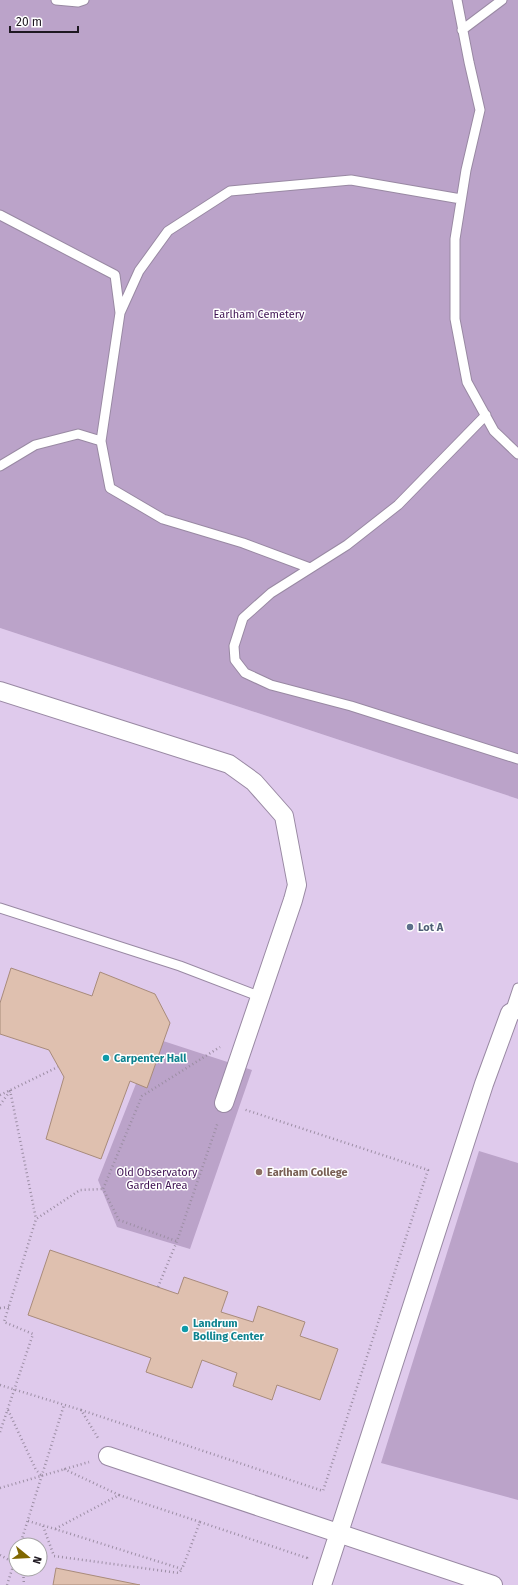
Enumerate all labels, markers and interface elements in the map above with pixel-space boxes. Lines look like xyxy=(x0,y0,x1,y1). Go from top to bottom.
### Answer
scale bar xyxy=(10,8,78,34)
text: 20 m xyxy=(16,15,42,29)
park label: Earlham Cemetery xyxy=(214,308,305,321)
place label: Lot A xyxy=(418,921,444,934)
marker: Lot A xyxy=(405,922,415,932)
place label: Carpenter Hall xyxy=(114,1052,187,1065)
marker: Carpenter Hall xyxy=(101,1053,111,1063)
park label: Old Observatory Garden Area xyxy=(117,1166,198,1192)
place label: Earlham College xyxy=(267,1166,348,1179)
marker: Earlham College xyxy=(254,1167,264,1177)
place label: Landrum Bolling Center xyxy=(193,1317,265,1343)
marker: Landrum Bolling Center xyxy=(180,1324,190,1334)
north arrow xyxy=(8,1537,48,1577)
text: N xyxy=(30,1554,44,1565)

